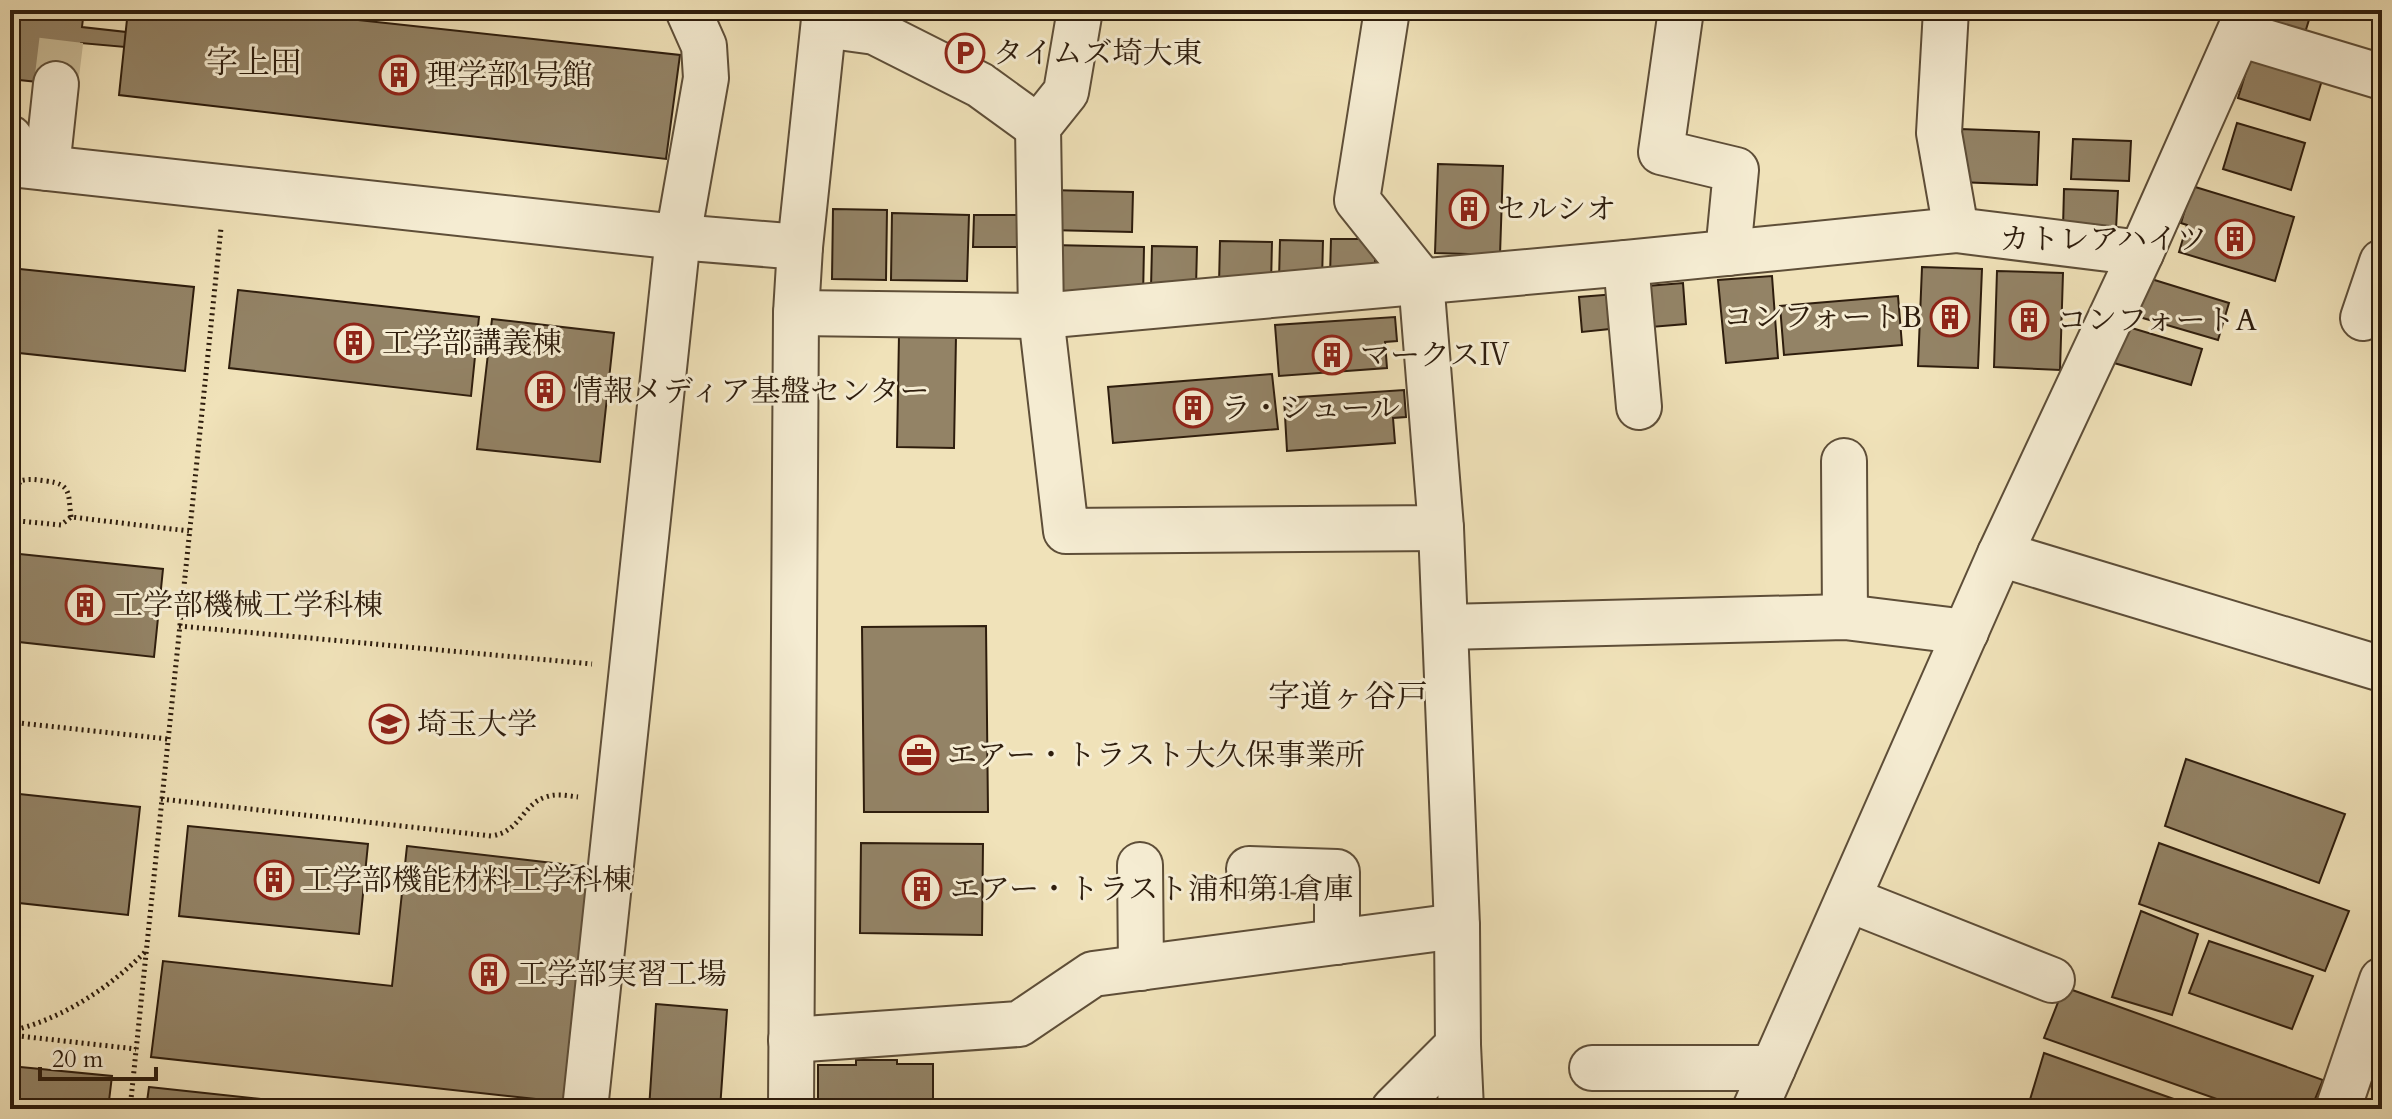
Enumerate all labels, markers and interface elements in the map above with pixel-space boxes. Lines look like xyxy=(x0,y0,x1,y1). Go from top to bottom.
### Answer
parking icon: タイムズ埼大東 xyxy=(944,32,986,74)
place label: タイムズ埼大東 xyxy=(993,33,1202,74)
district label: 字上田 xyxy=(206,41,302,85)
building icon: 理学部1号館 xyxy=(378,54,420,96)
place label: 理学部1号館 xyxy=(427,55,592,96)
building icon: セルシオ xyxy=(1448,188,1490,230)
place label: セルシオ xyxy=(1497,189,1616,230)
building icon: カトレアハイツ xyxy=(2214,218,2256,260)
place label: カトレアハイツ xyxy=(1999,219,2207,260)
building icon: コンフォートB xyxy=(1929,296,1971,338)
place label: コンフォートB xyxy=(1723,297,1922,338)
building icon: コンフォートA xyxy=(2008,299,2050,341)
place label: コンフォートA xyxy=(2057,300,2257,341)
building icon: 工学部講義棟 xyxy=(333,322,375,364)
place label: 工学部講義棟 xyxy=(382,323,562,364)
building icon: マークスⅣ xyxy=(1311,334,1353,376)
place label: マークスⅣ xyxy=(1360,335,1510,376)
building icon: 情報メディア基盤センター xyxy=(524,370,566,412)
place label: 情報メディア基盤センター xyxy=(573,371,929,412)
building icon: ラ・シュール xyxy=(1172,387,1214,429)
place label: ラ・シュール xyxy=(1221,388,1400,429)
building icon: 工学部機械工学科棟 xyxy=(64,584,106,626)
place label: 工学部機械工学科棟 xyxy=(113,585,383,626)
district label: 字道ヶ谷戸 xyxy=(1268,675,1428,719)
school or university icon: 埼玉大学 xyxy=(368,703,410,745)
place label: 埼玉大学 xyxy=(417,704,537,745)
office icon: エアー・トラスト大久保事業所 xyxy=(898,734,940,776)
place label: エアー・トラスト大久保事業所 xyxy=(947,735,1365,776)
building icon: 工学部機能材料工学科棟 xyxy=(253,859,295,901)
place label: 工学部機能材料工学科棟 xyxy=(302,860,632,901)
building icon: エアー・トラスト浦和第1倉庫 xyxy=(901,868,943,910)
place label: エアー・トラスト浦和第1倉庫 xyxy=(950,869,1354,910)
building icon: 工学部実習工場 xyxy=(468,953,510,995)
place label: 工学部実習工場 xyxy=(517,954,727,995)
scale bar xyxy=(40,1031,156,1081)
text: 20 m xyxy=(52,1043,104,1076)

